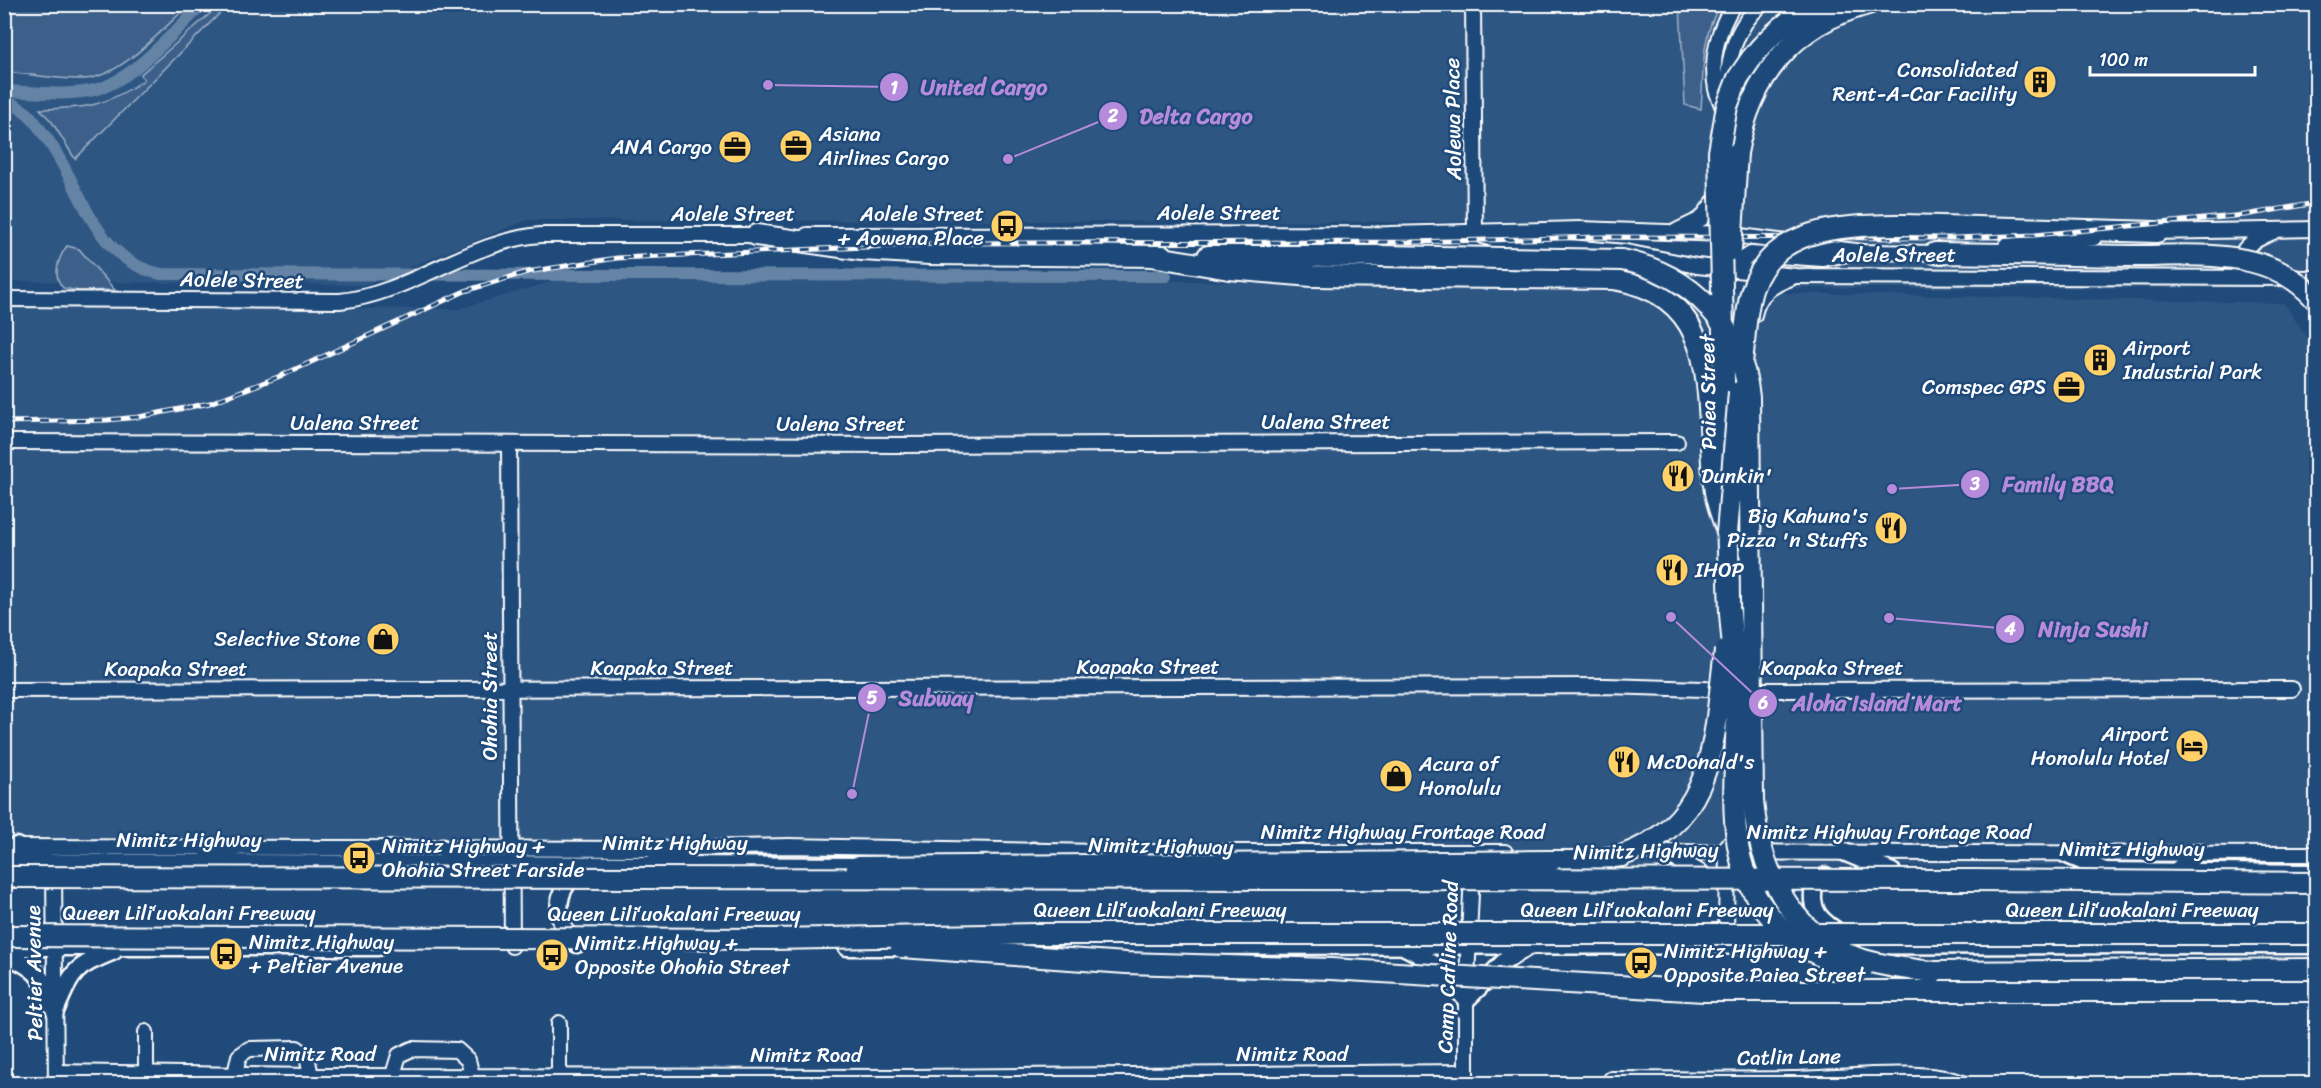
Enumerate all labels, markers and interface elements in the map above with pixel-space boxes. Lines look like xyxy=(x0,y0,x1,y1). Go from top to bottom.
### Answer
scale bar xyxy=(2090,39,2255,77)
text: 100 m xyxy=(2099,44,2148,76)
place label: Consolidated Rent-A-Car Facility xyxy=(1833,51,2019,113)
street label: Aolewa Place xyxy=(1433,57,1473,181)
building icon: Consolidated Rent-A-Car Facility xyxy=(2022,64,2058,100)
callout: United Cargo xyxy=(879,67,1060,107)
text: United Cargo xyxy=(921,68,1048,107)
text: 1 xyxy=(890,72,898,104)
callout: Delta Cargo xyxy=(1098,96,1265,136)
text: Delta Cargo xyxy=(1139,97,1253,136)
text: 2 xyxy=(1107,100,1119,132)
place label: Asiana Airlines Cargo xyxy=(818,115,949,177)
place label: ANA Cargo xyxy=(610,128,712,166)
office icon: Asiana Airlines Cargo xyxy=(778,128,814,164)
office icon: ANA Cargo xyxy=(717,129,753,165)
street label: Aolele Street xyxy=(1156,194,1281,232)
street label: Aolele Street xyxy=(670,195,795,233)
place label: Aolele Street + Aowena Place xyxy=(837,195,984,257)
bus stop icon: Aolele Street + Aowena Place xyxy=(989,208,1025,244)
street label: Aolele Street xyxy=(1831,236,1956,274)
street label: Aolele Street xyxy=(179,260,304,300)
place label: Airport Industrial Park xyxy=(2122,329,2262,391)
street label: Paiea Street xyxy=(1688,332,1728,450)
building icon: Airport Industrial Park xyxy=(2082,342,2118,378)
place label: Comspec GPS xyxy=(1922,368,2046,406)
office icon: Comspec GPS xyxy=(2051,369,2087,405)
street label: Ualena Street xyxy=(1261,403,1391,441)
street label: Ualena Street xyxy=(290,404,420,442)
street label: Ualena Street xyxy=(776,405,906,443)
place label: Dunkin' xyxy=(1701,457,1772,495)
restaurant icon: Dunkin' xyxy=(1660,458,1696,494)
callout: Family BBQ xyxy=(1960,464,2125,504)
text: Family BBQ xyxy=(2001,465,2114,504)
text: 3 xyxy=(1969,468,1980,500)
place label: Big Kahuna's Pizza 'n Stuffs xyxy=(1727,497,1868,559)
restaurant icon: Big Kahuna's Pizza 'n Stuffs xyxy=(1873,510,1909,546)
place label: IHOP xyxy=(1694,551,1745,589)
restaurant icon: IHOP xyxy=(1654,552,1690,588)
callout: Ninja Sushi xyxy=(1995,609,2160,649)
text: Ninja Sushi xyxy=(2037,610,2150,649)
text: 4 xyxy=(2003,613,2016,645)
place label: Selective Stone xyxy=(214,620,360,658)
shop icon: Selective Stone xyxy=(365,621,401,657)
street label: Ohohia Street xyxy=(471,631,509,761)
street label: Koapaka Street xyxy=(1076,648,1220,686)
street label: Koapaka Street xyxy=(590,649,734,687)
street label: Koapaka Street xyxy=(1760,649,1904,687)
street label: Koapaka Street xyxy=(104,650,248,688)
callout: Subway xyxy=(857,678,986,718)
text: Subway xyxy=(897,679,974,718)
text: 5 xyxy=(867,682,878,714)
callout: Aloha Island Mart xyxy=(1748,683,1975,723)
text: Aloha Island Mart xyxy=(1791,684,1962,723)
text: 6 xyxy=(1757,687,1768,719)
place label: Airport Honolulu Hotel xyxy=(2031,715,2170,777)
hotel icon: Airport Honolulu Hotel xyxy=(2174,728,2210,764)
place label: McDonald's xyxy=(1647,743,1755,781)
restaurant icon: McDonald's xyxy=(1606,744,1642,780)
place label: Acura of Honolulu xyxy=(1418,745,1502,807)
shop icon: Acura of Honolulu xyxy=(1378,758,1414,794)
street label: Nimitz Highway Frontage Road xyxy=(1261,813,1547,851)
street label: Nimitz Highway Frontage Road xyxy=(1747,813,2033,851)
street label: Nimitz Highway xyxy=(116,821,262,859)
street label: Nimitz Highway xyxy=(602,824,748,862)
street label: Nimitz Highway xyxy=(1088,826,1234,866)
place label: Nimitz Highway + Ohohia Street Farside xyxy=(382,827,585,889)
street label: Nimitz Highway xyxy=(2059,830,2205,868)
street label: Nimitz Highway xyxy=(1573,831,1719,871)
bus stop icon: Nimitz Highway + Ohohia Street Farside xyxy=(341,840,377,876)
street label: Camp Catline Road xyxy=(1426,878,1470,1054)
street label: Queen Liliʻuokalani Freeway xyxy=(1033,891,1287,929)
street label: Queen Liliʻuokalani Freeway xyxy=(1520,891,1774,929)
street label: Queen Liliʻuokalani Freeway xyxy=(2005,891,2259,929)
street label: Queen Liliʻuokalani Freeway xyxy=(62,894,316,932)
street label: Queen Liliʻuokalani Freeway xyxy=(547,895,801,933)
street label: Peltier Avenue xyxy=(14,905,54,1041)
place label: Nimitz Highway + Peltier Avenue xyxy=(248,923,403,985)
place label: Nimitz Highway + Opposite Ohohia Street xyxy=(575,924,791,986)
place label: Nimitz Highway + Opposite Paiea Street xyxy=(1664,932,1867,994)
bus stop icon: Nimitz Highway + Peltier Avenue xyxy=(208,936,244,972)
bus stop icon: Nimitz Highway + Opposite Ohohia Street xyxy=(534,937,570,973)
bus stop icon: Nimitz Highway + Opposite Paiea Street xyxy=(1623,945,1659,981)
street label: Nimitz Road xyxy=(264,1035,378,1073)
street label: Nimitz Road xyxy=(1236,1035,1350,1073)
street label: Nimitz Road xyxy=(750,1036,864,1074)
street label: Catlin Lane xyxy=(1737,1037,1841,1077)

